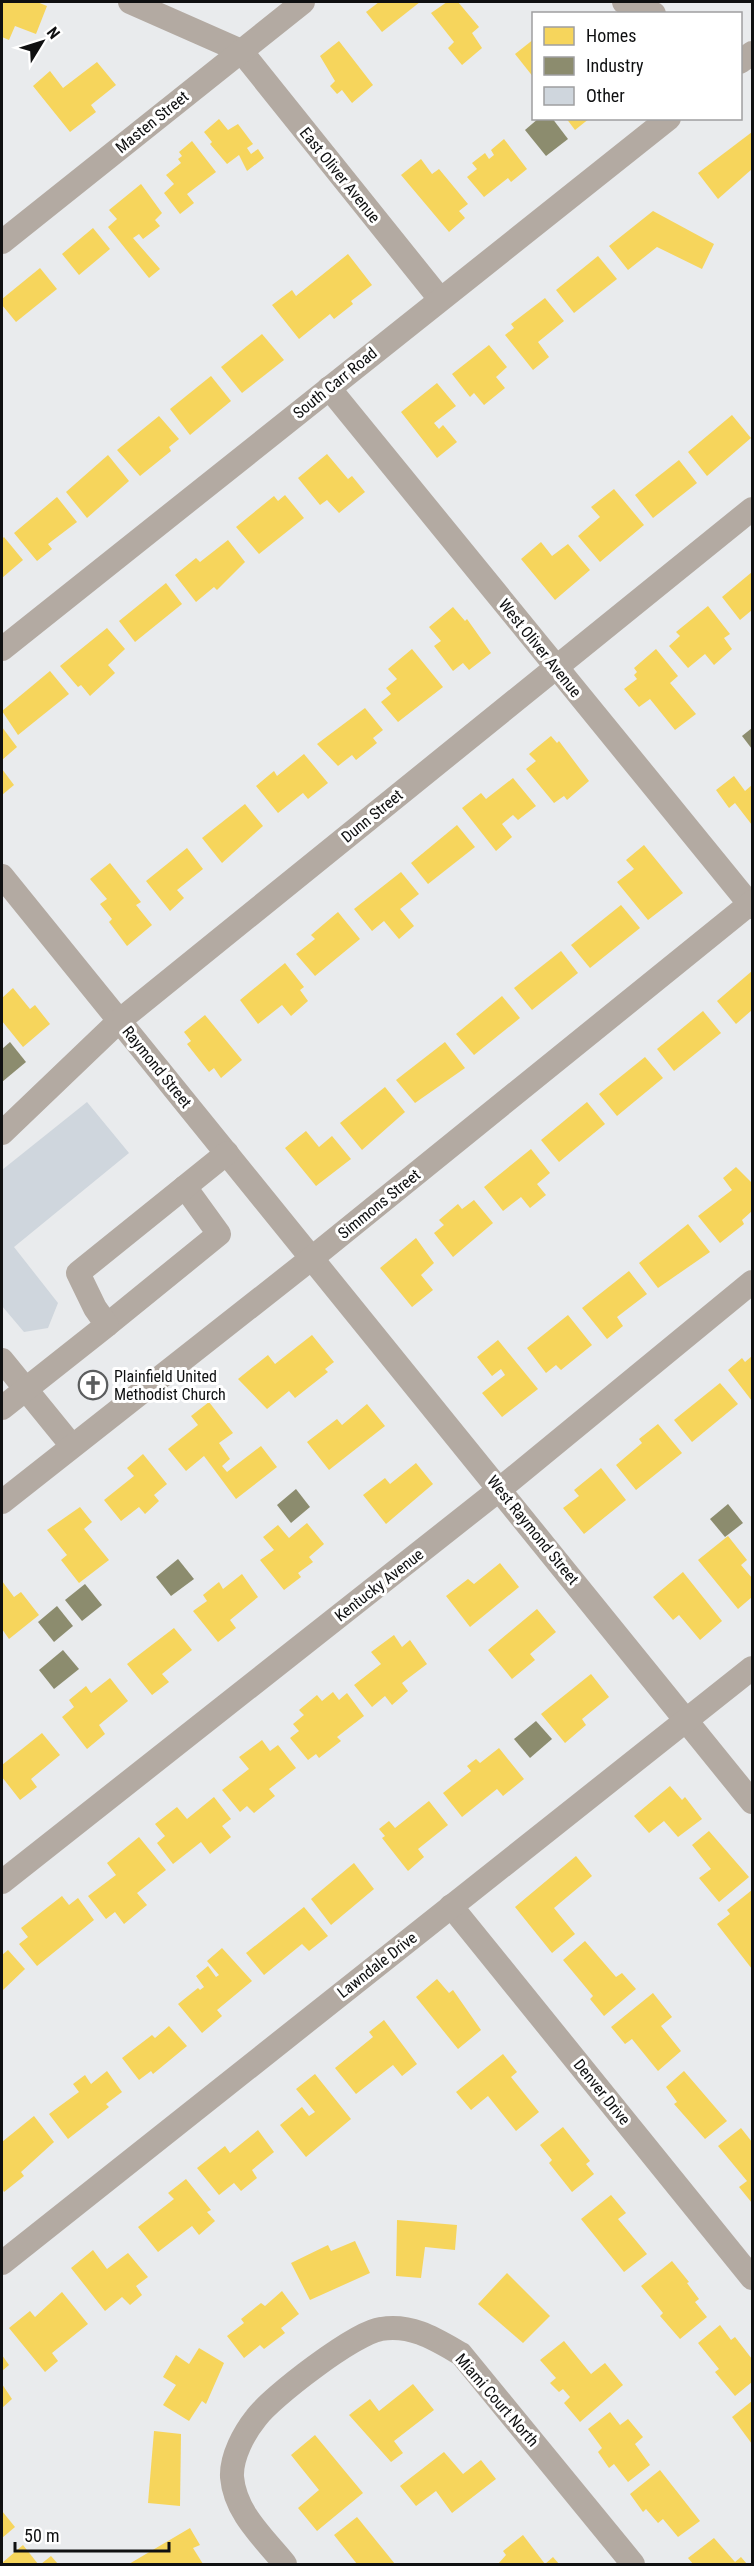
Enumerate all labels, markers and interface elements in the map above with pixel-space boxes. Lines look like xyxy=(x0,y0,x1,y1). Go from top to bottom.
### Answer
north arrow xyxy=(12,12,72,72)
legend xyxy=(532,12,742,120)
text: N xyxy=(43,23,64,43)
text: Homes xyxy=(586,25,636,46)
text: Industry xyxy=(586,55,644,76)
text: Other xyxy=(586,85,625,106)
street label: Masten Street xyxy=(112,87,192,157)
street label: East Oliver Avenue xyxy=(296,124,384,226)
street label: South Carr Road xyxy=(289,343,381,423)
street label: West Oliver Avenue xyxy=(495,595,585,701)
street label: Dunn Street xyxy=(337,785,407,847)
street label: Raymond Street xyxy=(118,1022,196,1112)
street label: Simmons Street xyxy=(334,1165,424,1243)
place label: Plainfield United Methodist Church xyxy=(114,1367,226,1404)
church icon: Plainfield United Methodist Church xyxy=(77,1369,109,1401)
street label: West Raymond Street xyxy=(483,1472,583,1589)
street label: Kentucky Avenue xyxy=(331,1544,427,1626)
street label: Lawndale Drive xyxy=(333,1928,421,2002)
street label: Denver Drive xyxy=(570,2055,634,2129)
street label: Miami Court North xyxy=(451,2350,543,2450)
scale bar xyxy=(15,2515,170,2553)
text: 50 m xyxy=(24,2525,59,2546)

